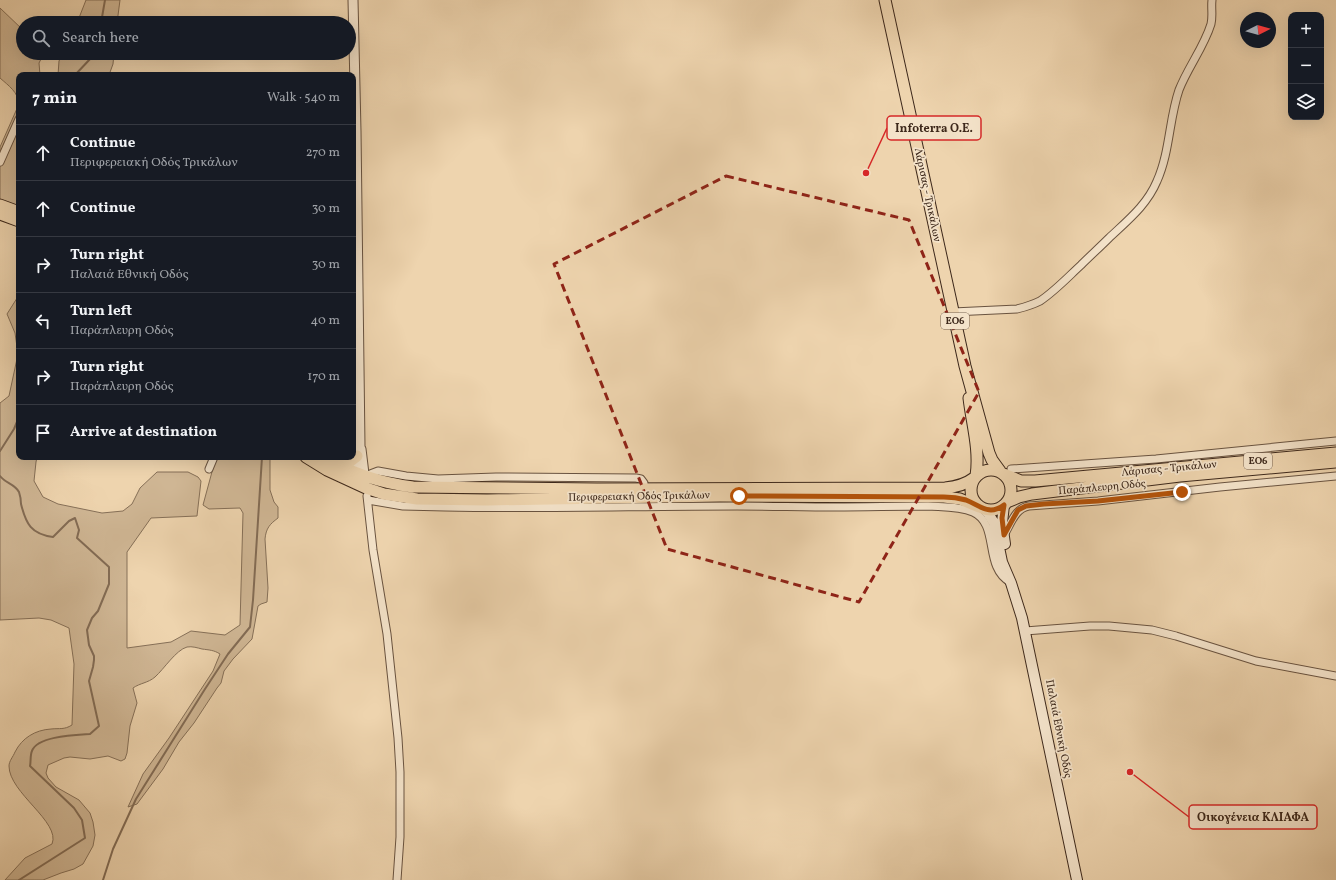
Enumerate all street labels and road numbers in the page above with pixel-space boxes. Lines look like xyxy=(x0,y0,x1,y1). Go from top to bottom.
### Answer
street label: Λάρισας - Τρικάλων xyxy=(910,147,944,244)
road number: ΕΟ6 xyxy=(941,313,969,329)
road number: ΕΟ6 xyxy=(1244,453,1272,469)
street label: Λάρισας - Τρικάλων xyxy=(1121,457,1218,481)
street label: Παράπλευρη Οδός xyxy=(1058,477,1146,499)
street label: Περιφερειακή Οδός Τρικάλων xyxy=(568,488,711,506)
street label: Παλαιά Εθνική Οδός xyxy=(1041,678,1075,780)

